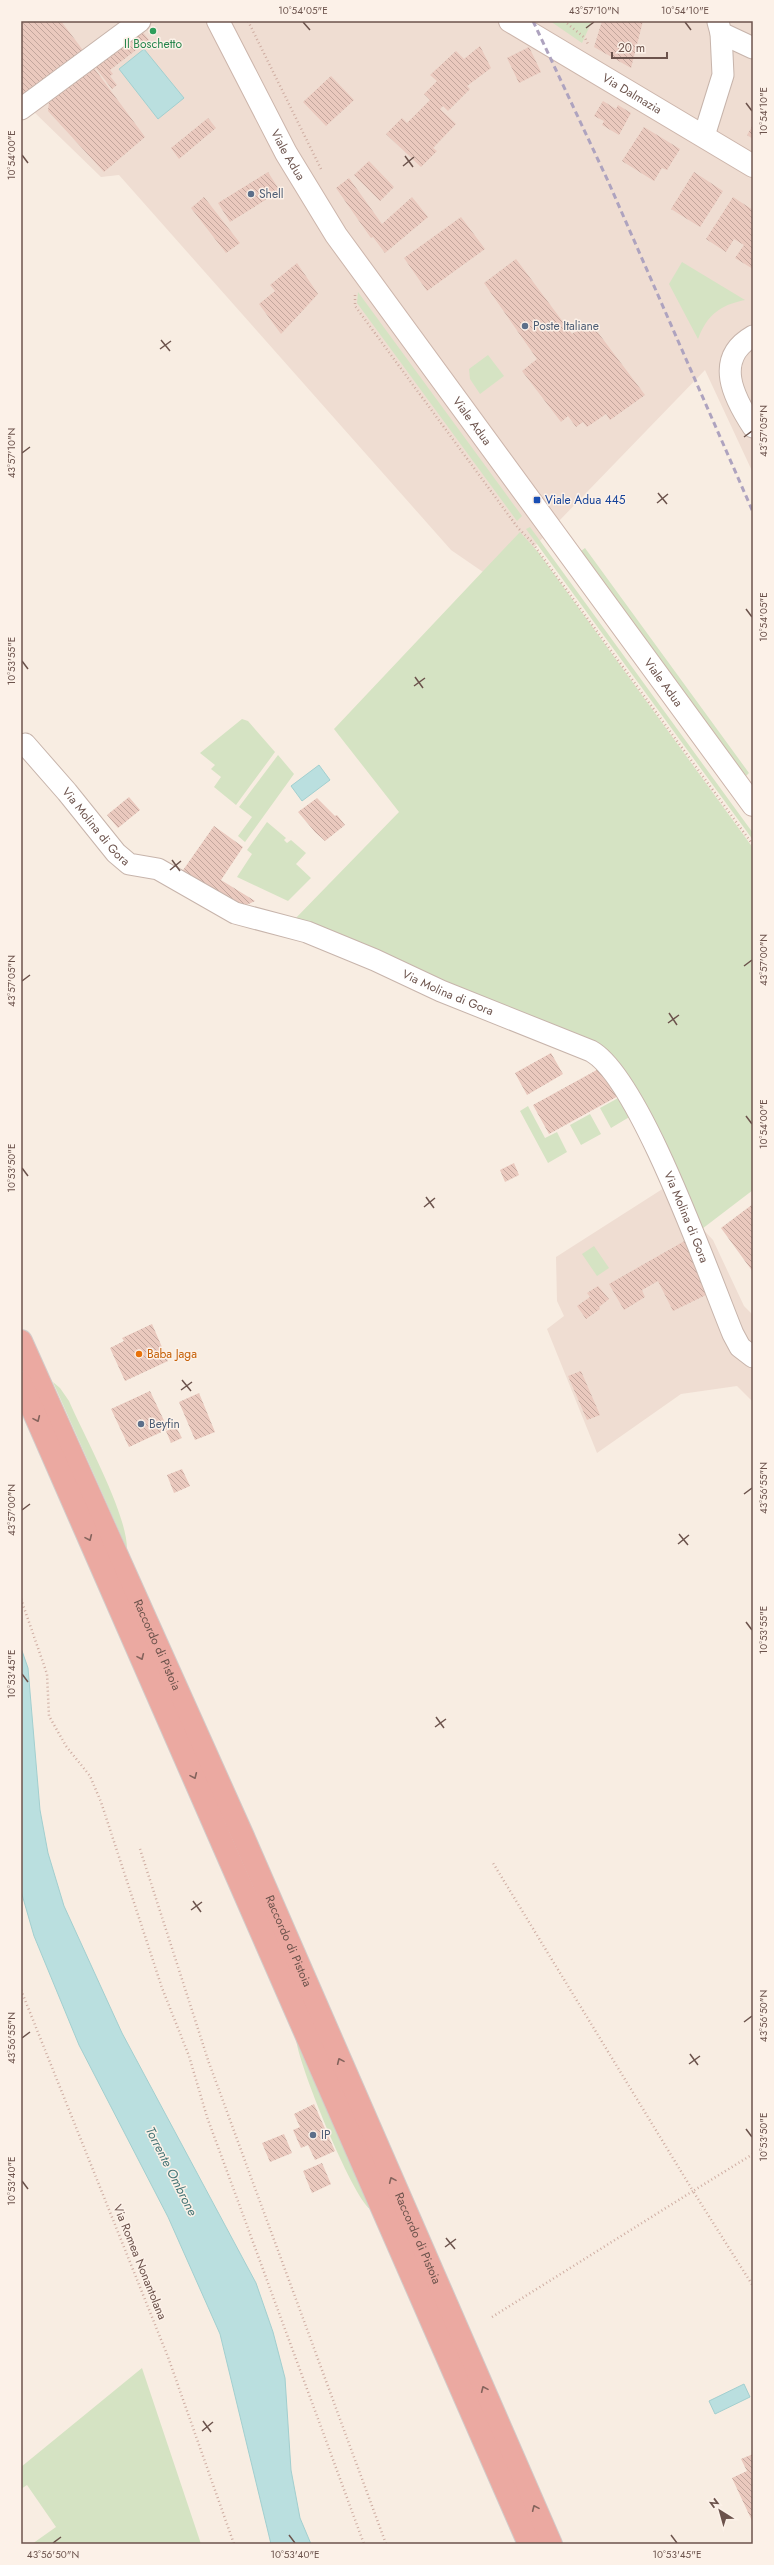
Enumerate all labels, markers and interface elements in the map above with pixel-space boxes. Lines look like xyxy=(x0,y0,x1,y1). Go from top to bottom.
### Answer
text: 10°54'05"E xyxy=(278,3,328,18)
text: 43°57'10"N xyxy=(569,3,619,18)
text: 10°54'10"E xyxy=(661,3,709,18)
marker: Il Boschetto xyxy=(148,26,158,36)
scale bar xyxy=(612,34,667,60)
place label: Il Boschetto xyxy=(124,35,182,53)
text: 20 m xyxy=(618,39,645,57)
street label: Via Dalmazia xyxy=(599,69,665,119)
text: 10°54'10"E xyxy=(756,87,771,135)
street label: Viale Adua xyxy=(266,126,310,184)
text: 10°54'00"E xyxy=(4,130,19,180)
place label: Shell xyxy=(259,185,284,203)
marker: Shell xyxy=(246,189,256,199)
place label: Poste Italiane xyxy=(533,317,599,335)
marker: Poste Italiane xyxy=(520,321,530,331)
street label: Viale Adua xyxy=(448,393,496,449)
text: 43°57'05"N xyxy=(756,405,771,457)
text: 43°57'10"N xyxy=(4,428,19,478)
place label: Viale Adua 445 xyxy=(545,491,626,509)
marker: Viale Adua 445 xyxy=(532,495,542,505)
text: 10°54'05"E xyxy=(756,592,771,642)
text: 10°53'55"E xyxy=(4,637,19,685)
street label: Viale Adua xyxy=(640,654,687,711)
street label: Via Molina di Gora xyxy=(58,784,134,870)
text: 43°57'00"N xyxy=(756,934,771,986)
text: 43°57'05"N xyxy=(4,955,19,1007)
street label: Via Molina di Gora xyxy=(399,965,496,1020)
text: 10°54'00"E xyxy=(756,1099,771,1149)
text: 10°53'50"E xyxy=(4,1143,19,1193)
street label: Via Molina di Gora xyxy=(659,1168,713,1266)
place label: Baba Jaga xyxy=(147,1345,197,1363)
marker: Baba Jaga xyxy=(134,1349,144,1359)
one-way arrow xyxy=(32,1415,40,1423)
place label: Beyfin xyxy=(149,1415,180,1433)
marker: Beyfin xyxy=(136,1419,146,1429)
text: 43°56'55"N xyxy=(756,1462,771,1514)
text: 43°57'00"N xyxy=(4,1484,19,1536)
one-way arrow xyxy=(84,1534,92,1542)
street label: Raccordo di Pistoia xyxy=(129,1596,186,1694)
text: 10°53'55"E xyxy=(756,1606,771,1654)
text: 10°53'45"E xyxy=(4,1650,19,1698)
one-way arrow xyxy=(137,1654,145,1661)
one-way arrow xyxy=(189,1772,197,1780)
street label: Raccordo di Pistoia xyxy=(261,1892,317,1990)
text: 43°56'50"N xyxy=(756,1990,771,2042)
text: 43°56'55"N xyxy=(4,2012,19,2064)
one-way arrow xyxy=(337,2057,345,2064)
text: 10°53'50"E xyxy=(756,2112,771,2162)
water label: Torrente Ombrone xyxy=(141,2123,202,2219)
place label: IP xyxy=(321,2126,331,2144)
marker: IP xyxy=(308,2130,318,2140)
text: 10°53'40"E xyxy=(4,2156,19,2206)
one-way arrow xyxy=(389,2177,397,2184)
street label: Raccordo di Pistoia xyxy=(390,2190,446,2287)
street label: Via Romea Nonantolana xyxy=(109,2202,171,2323)
one-way arrow xyxy=(480,2386,488,2393)
north arrow xyxy=(700,2491,740,2531)
text: N xyxy=(706,2494,722,2512)
one-way arrow xyxy=(532,2505,540,2512)
text: 43°56'50"N xyxy=(27,2547,79,2562)
text: 10°53'40"E xyxy=(270,2547,320,2562)
text: 10°53'45"E xyxy=(653,2547,701,2562)

